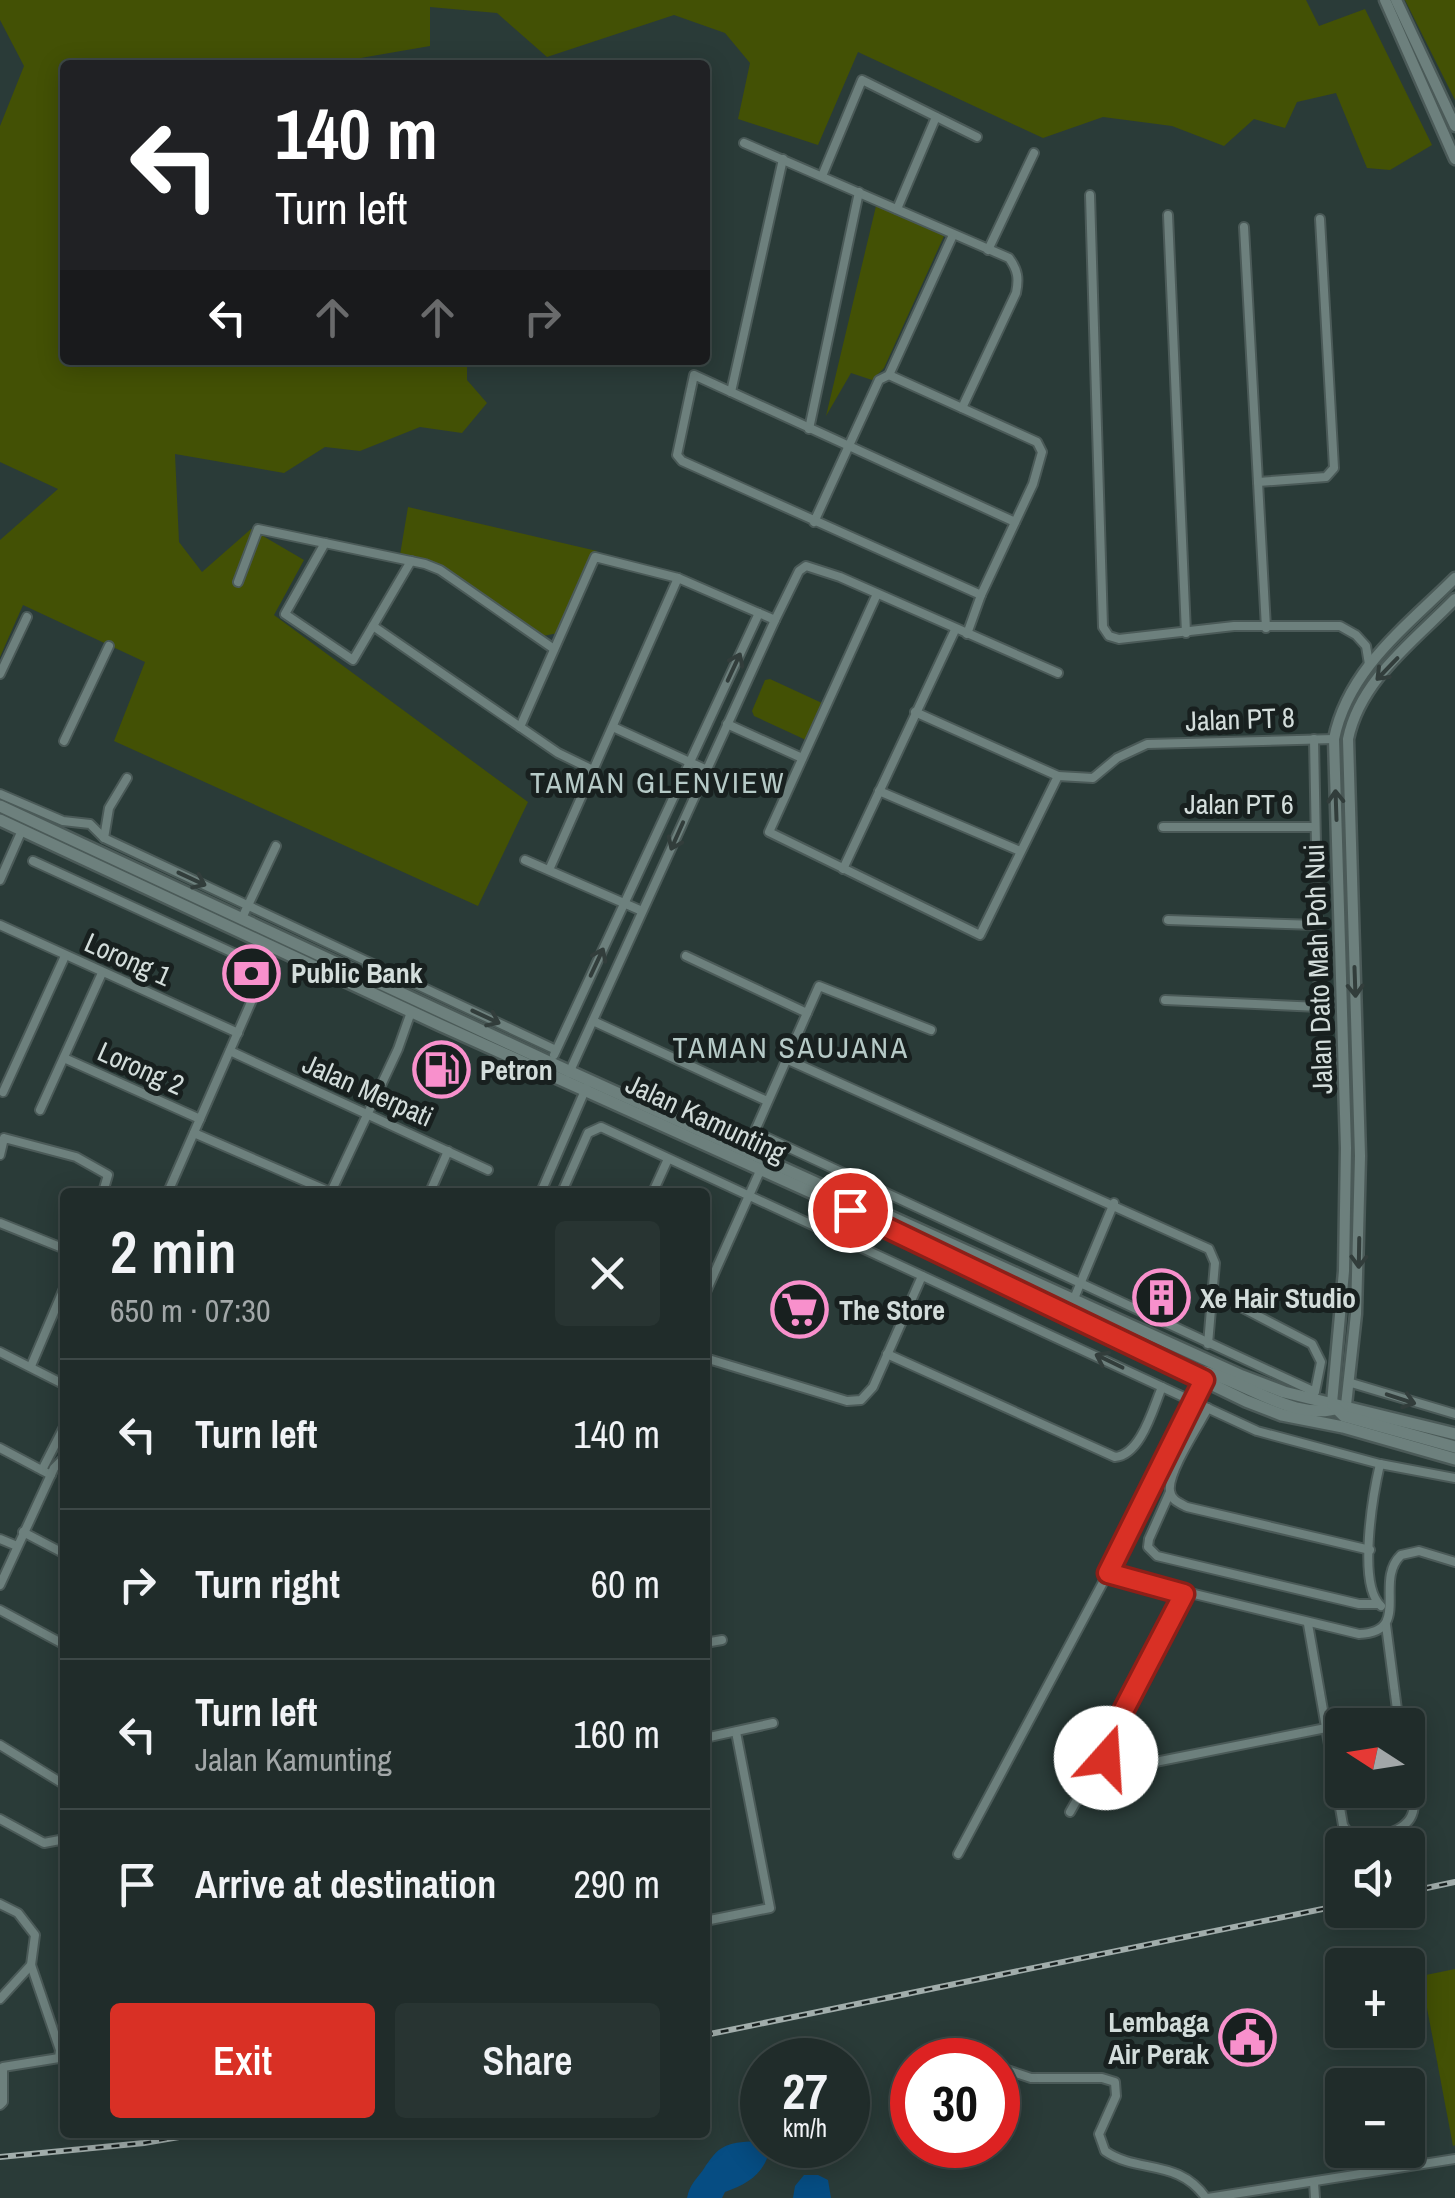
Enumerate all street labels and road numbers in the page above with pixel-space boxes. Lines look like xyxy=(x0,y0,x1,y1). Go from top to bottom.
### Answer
street label: Jalan PT 8 xyxy=(1185,698,1295,740)
street label: Jalan PT 6 xyxy=(1184,785,1294,823)
street label: Jalan Dato Mah Poh Nui xyxy=(1295,843,1341,1095)
street label: Lorong 1 xyxy=(79,923,177,995)
street label: Lorong 2 xyxy=(92,1032,190,1104)
street label: Jalan Merpati xyxy=(297,1044,439,1136)
street label: Jalan Kamunting xyxy=(620,1064,792,1172)

